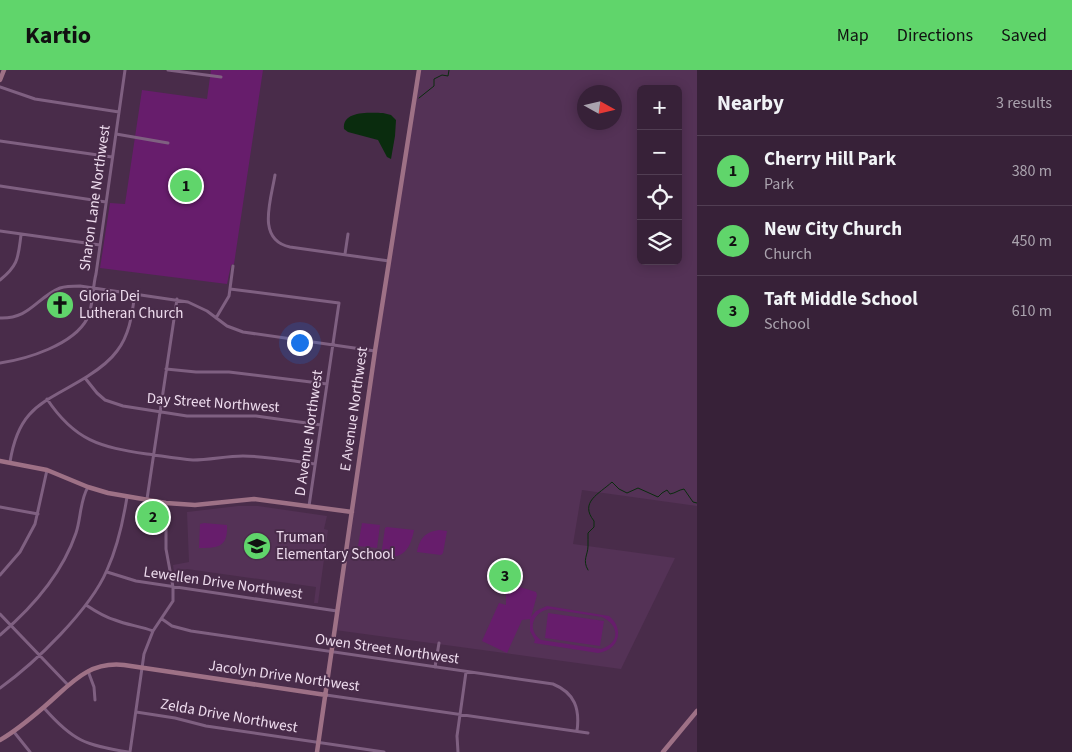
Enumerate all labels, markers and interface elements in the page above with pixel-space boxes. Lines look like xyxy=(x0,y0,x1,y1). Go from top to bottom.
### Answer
text: Kartio xyxy=(25,18,91,53)
text: Map xyxy=(837,23,869,48)
text: Directions xyxy=(897,23,973,48)
text: Saved xyxy=(1001,23,1047,48)
north arrow xyxy=(577,85,622,130)
map controls xyxy=(637,85,682,265)
button: + xyxy=(637,85,682,130)
text: Nearby xyxy=(717,88,784,118)
text: 3 results xyxy=(996,92,1052,114)
street label: Sharon Lane Northwest xyxy=(74,124,116,272)
button: − xyxy=(637,130,682,175)
text: Cherry Hill Park xyxy=(764,146,896,173)
text: 1 xyxy=(729,160,737,182)
text: 380 m xyxy=(1012,160,1052,182)
pin: 1 xyxy=(170,167,202,205)
text: Park xyxy=(764,173,794,195)
button: locate xyxy=(637,175,682,220)
text: New City Church xyxy=(764,216,902,243)
button: layers xyxy=(637,220,682,265)
text: 2 xyxy=(729,230,737,252)
text: 450 m xyxy=(1012,230,1052,252)
text: Church xyxy=(764,243,812,265)
place label: Gloria Dei Lutheran Church xyxy=(79,286,184,324)
text: Taft Middle School xyxy=(764,286,918,313)
church icon: Gloria Dei Lutheran Church xyxy=(45,290,75,320)
text: 3 xyxy=(729,300,737,322)
text: 610 m xyxy=(1012,300,1052,322)
text: School xyxy=(764,313,810,335)
your location xyxy=(287,330,313,356)
street label: E Avenue Northwest xyxy=(335,345,373,473)
street label: D Avenue Northwest xyxy=(290,369,328,497)
street label: Day Street Northwest xyxy=(146,388,280,418)
pin: 2 xyxy=(137,498,169,536)
place label: Truman Elementary School xyxy=(276,527,394,565)
school or university icon: Truman Elementary School xyxy=(242,531,272,561)
pin: 3 xyxy=(489,557,521,595)
street label: Lewellen Drive Northwest xyxy=(142,561,304,605)
street label: Owen Street Northwest xyxy=(314,628,460,670)
street label: Jacolyn Drive Northwest xyxy=(207,655,361,697)
street label: Zelda Drive Northwest xyxy=(159,694,299,738)

